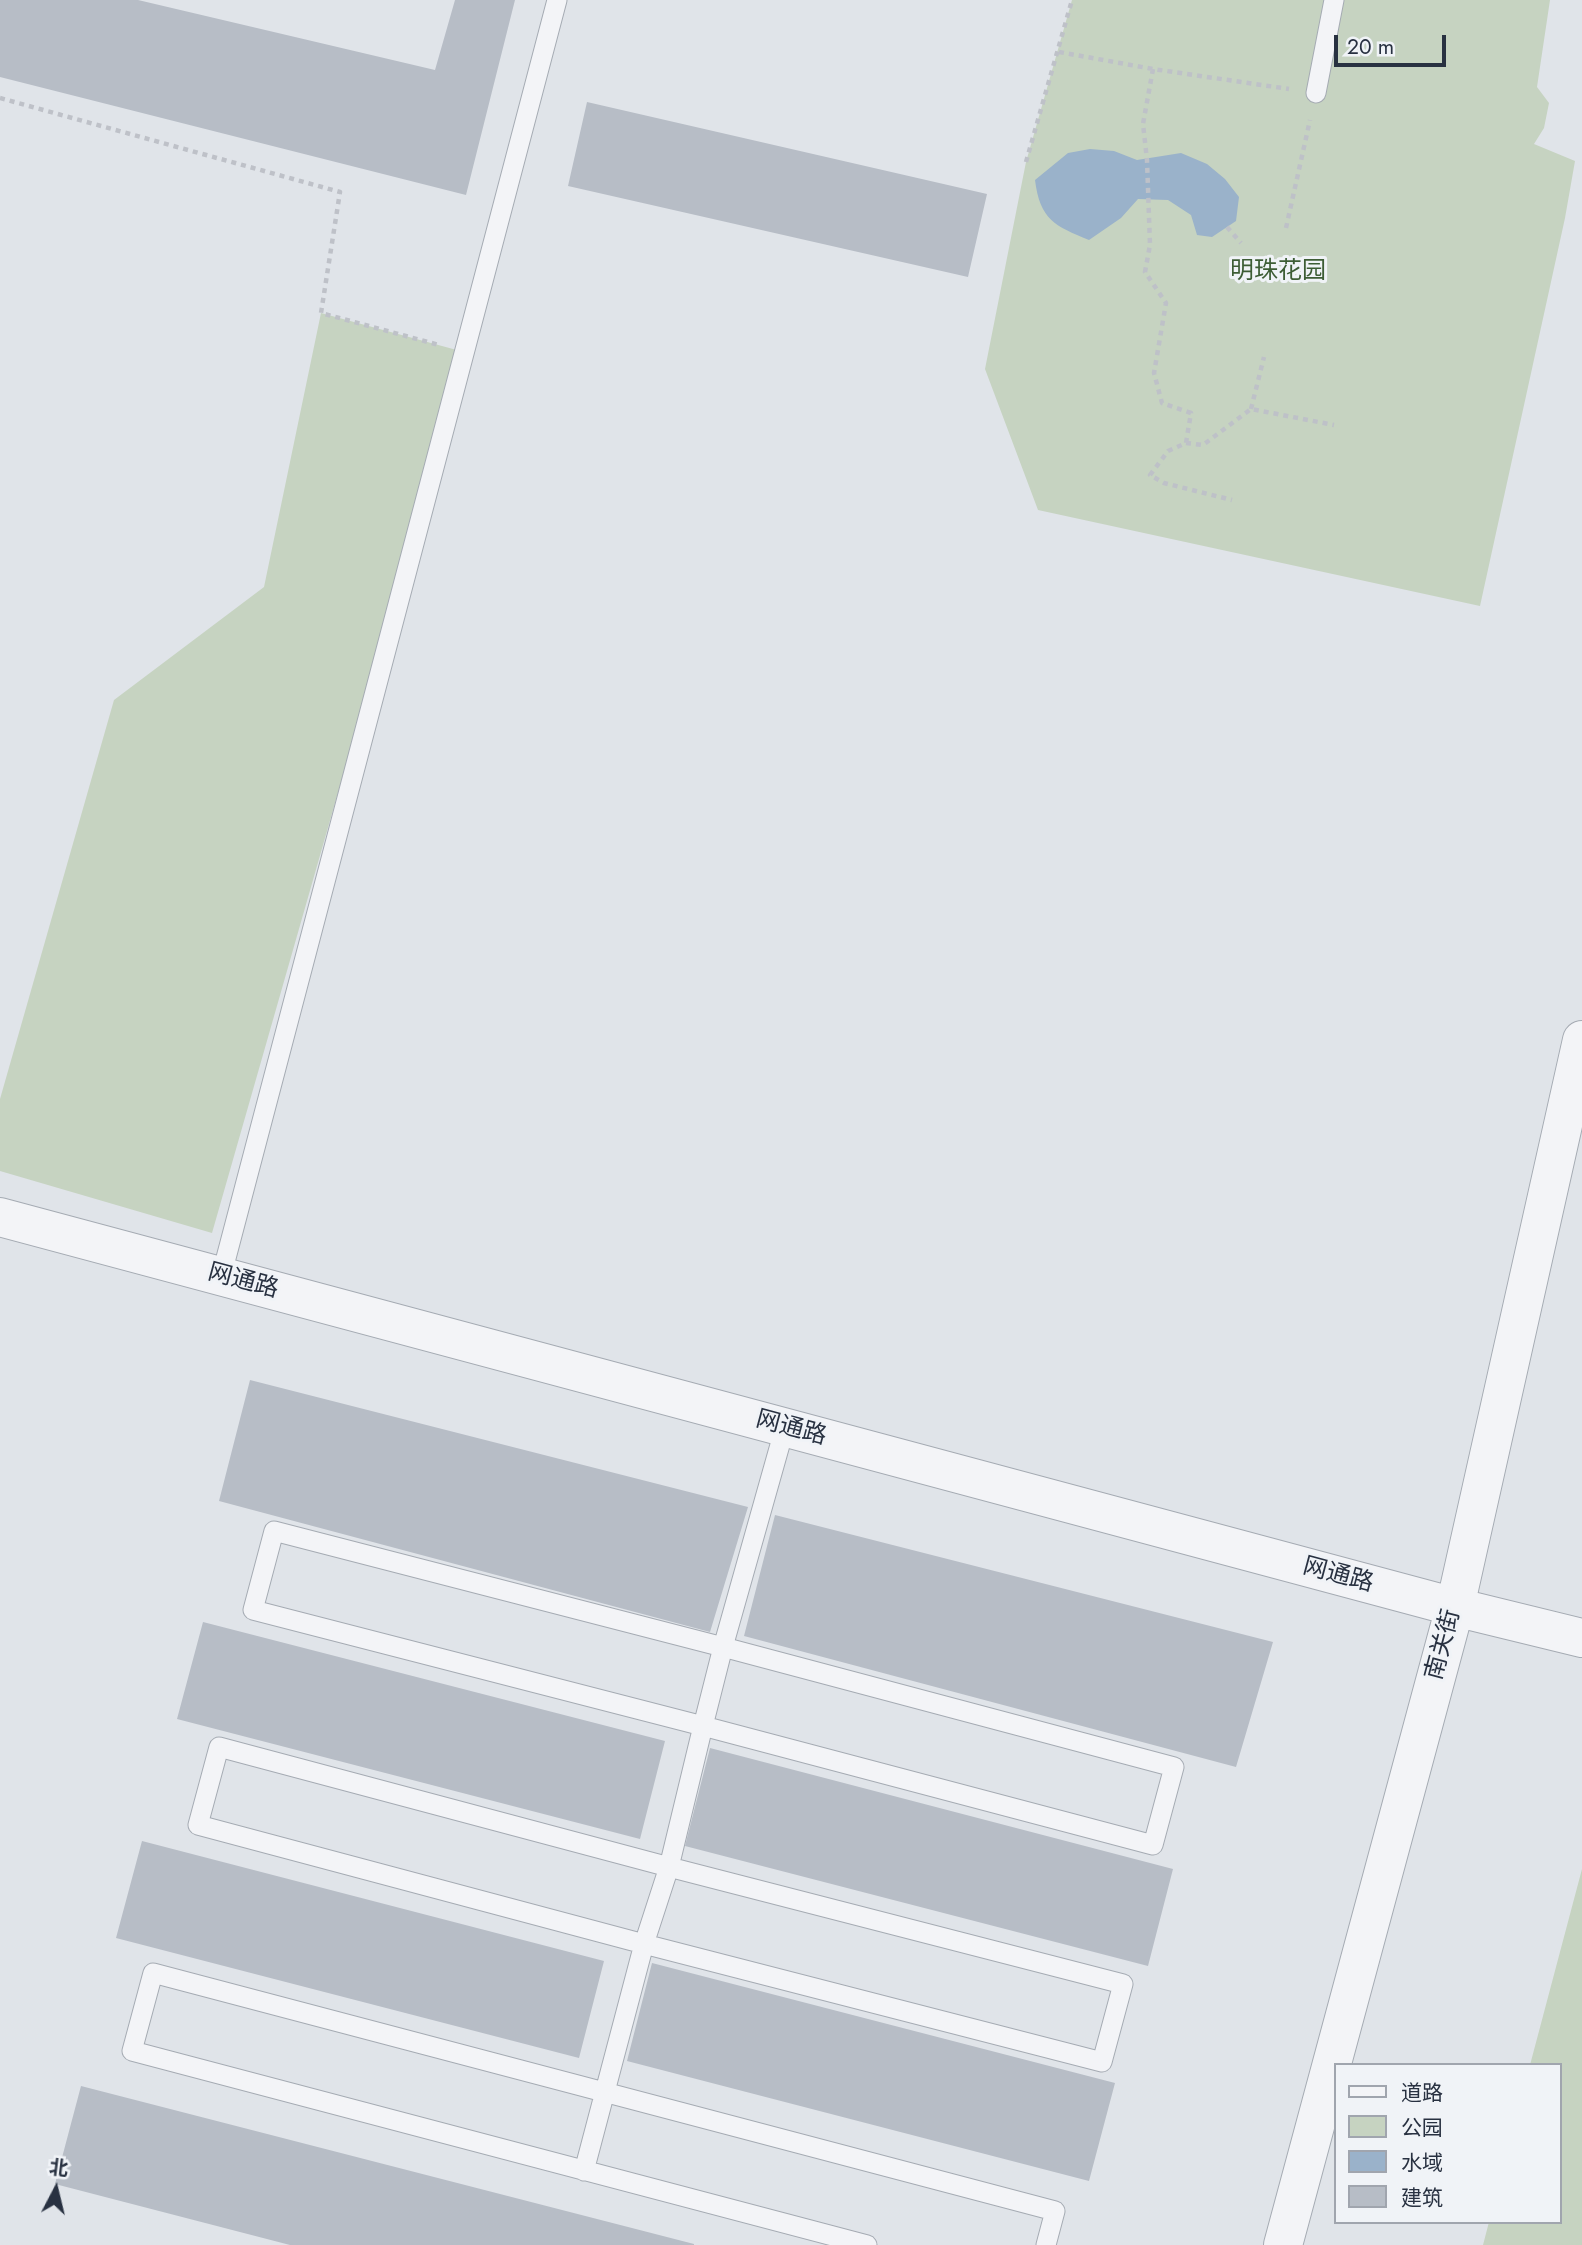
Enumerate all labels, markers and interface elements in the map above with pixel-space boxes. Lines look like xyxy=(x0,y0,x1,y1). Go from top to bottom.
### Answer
scale bar xyxy=(1337,21,1449,65)
text: 20 m xyxy=(1347,32,1394,62)
park label: 明珠花园 xyxy=(1230,258,1326,286)
street label: 网通路 xyxy=(204,1259,282,1305)
street label: 网通路 xyxy=(752,1406,830,1452)
street label: 网通路 xyxy=(1299,1553,1377,1599)
street label: 南关街 xyxy=(1421,1606,1467,1684)
legend xyxy=(1334,2063,1561,2224)
text: 道路 xyxy=(1401,2078,1443,2108)
text: 公园 xyxy=(1401,2113,1443,2143)
text: 水域 xyxy=(1401,2148,1443,2178)
text: 北 xyxy=(48,2153,70,2182)
north arrow xyxy=(21,2154,91,2224)
text: 建筑 xyxy=(1401,2183,1443,2213)

